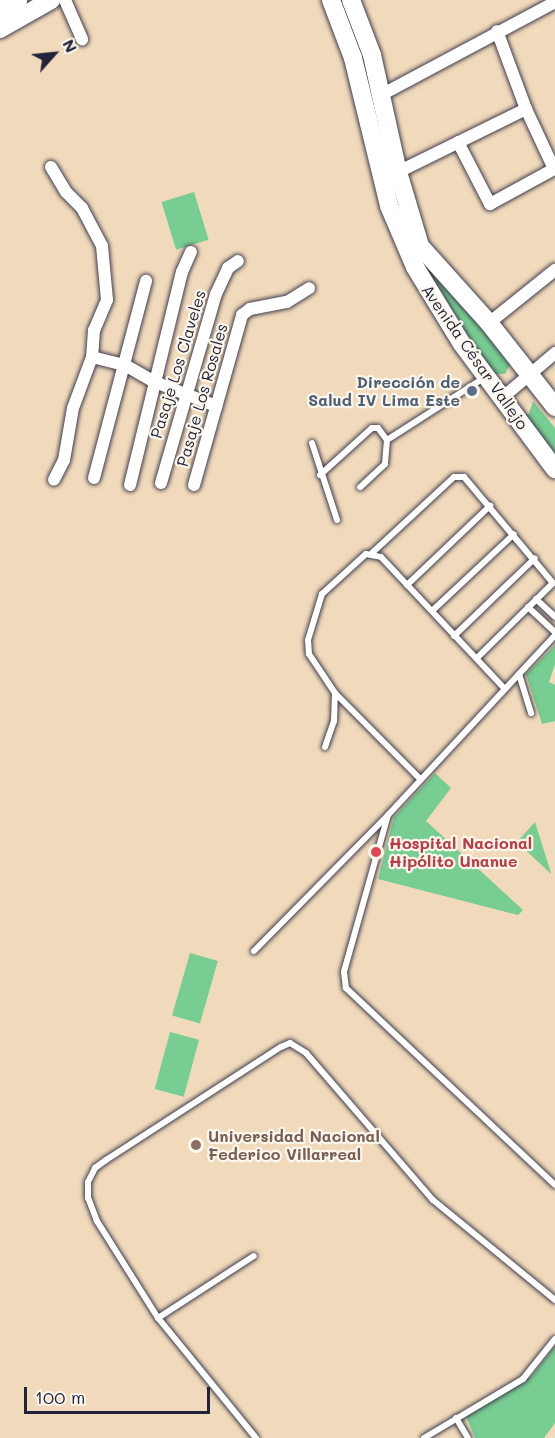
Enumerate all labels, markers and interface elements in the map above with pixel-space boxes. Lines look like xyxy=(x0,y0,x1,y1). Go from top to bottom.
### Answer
north arrow xyxy=(24,24,84,84)
text: N xyxy=(58,35,83,56)
street label: Avenida César Vallejo xyxy=(418,281,532,433)
street label: Pasaje Los Claveles xyxy=(146,287,210,441)
street label: Pasaje Los Rosales xyxy=(172,321,232,469)
place label: Dirección de Salud IV Lima Este xyxy=(308,372,460,410)
marker: Dirección de Salud IV Lima Este xyxy=(465,384,479,398)
place label: Hospital Nacional Hipólito Unanue xyxy=(389,833,532,871)
marker: Hospital Nacional Hipólito Unanue xyxy=(367,843,385,861)
place label: Universidad Nacional Federico Villarreal xyxy=(208,1126,380,1164)
marker: Universidad Nacional Federico Villarreal xyxy=(189,1138,203,1152)
scale bar xyxy=(27,1375,213,1413)
text: 100 m xyxy=(35,1385,85,1409)

